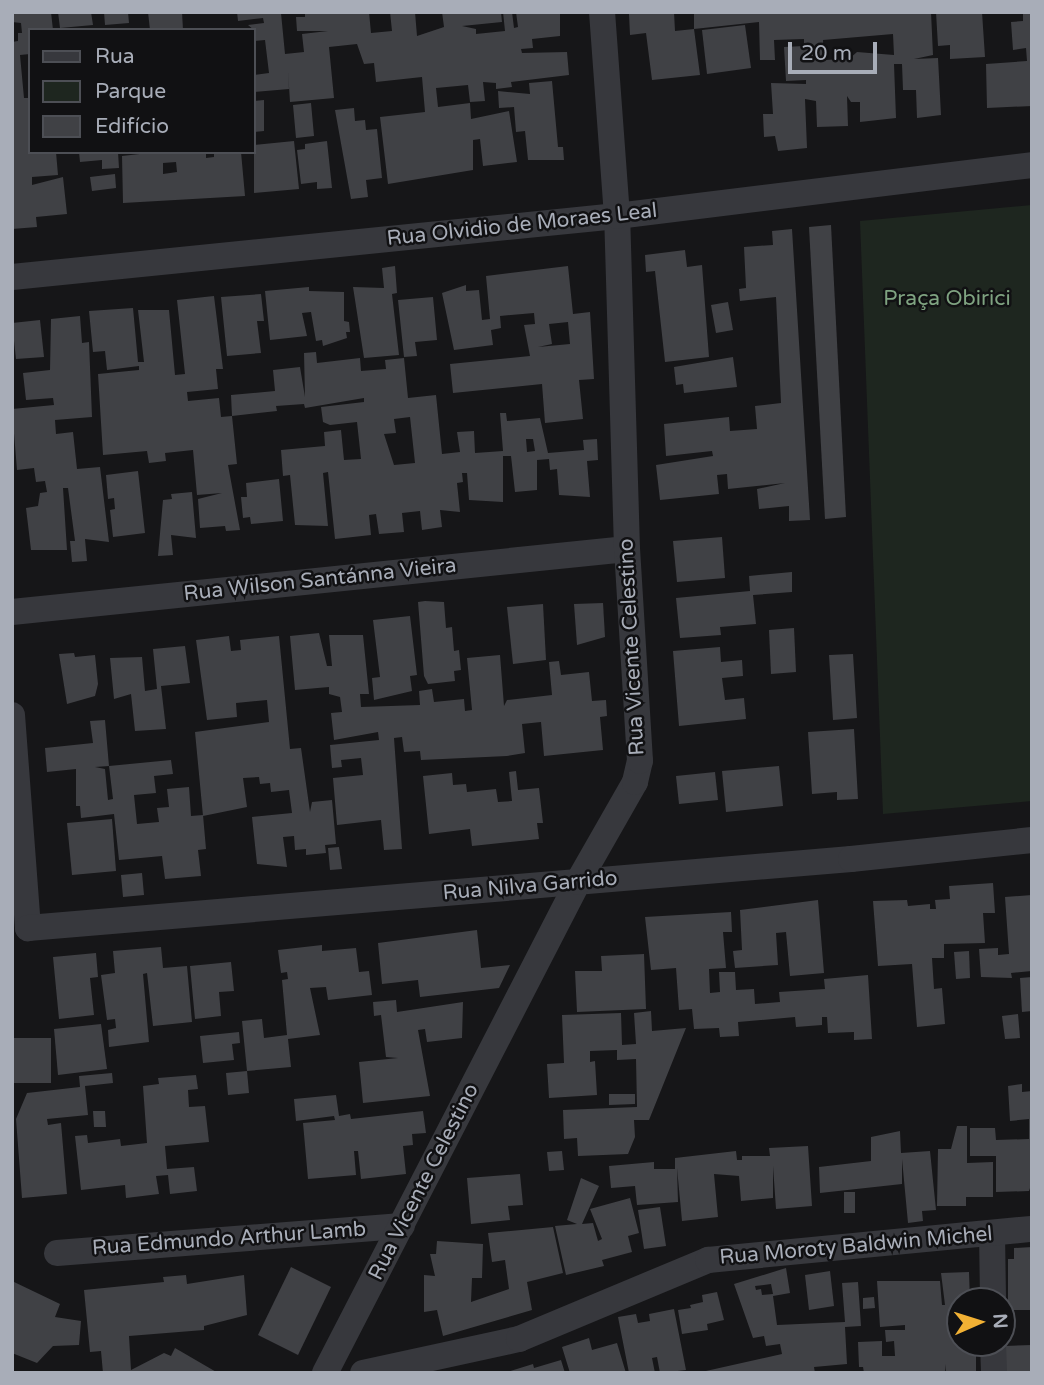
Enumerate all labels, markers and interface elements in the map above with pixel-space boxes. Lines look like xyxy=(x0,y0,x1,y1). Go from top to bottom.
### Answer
legend xyxy=(28,28,256,154)
scale bar xyxy=(792,28,881,72)
text: 20 m xyxy=(801,41,852,66)
text: Rua xyxy=(95,44,135,69)
text: Parque xyxy=(95,79,166,104)
text: Edifício xyxy=(95,114,169,139)
street label: Rua Olvidio de Moraes Leal xyxy=(386,198,658,252)
park label: Praça Obirici xyxy=(883,286,1011,312)
street label: Rua Vicente Celestino xyxy=(614,538,650,756)
street label: Rua Wilson Santánna Vieira xyxy=(182,553,458,607)
street label: Rua Nilva Garrido xyxy=(442,866,618,906)
street label: Rua Vicente Celestino xyxy=(363,1079,485,1285)
street label: Rua Edmundo Arthur Lamb xyxy=(91,1217,367,1261)
street label: Rua Moroty Baldwin Michel xyxy=(718,1221,994,1271)
north arrow xyxy=(946,1287,1016,1357)
text: N xyxy=(989,1313,1011,1329)

